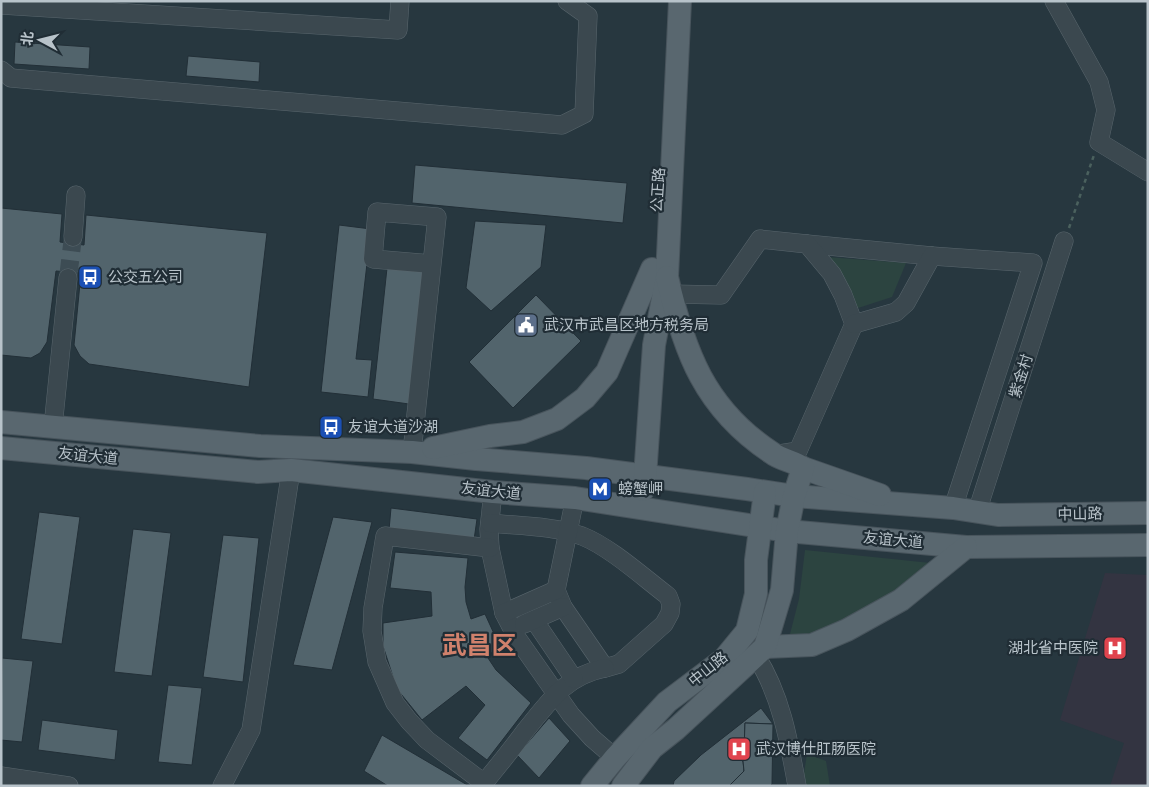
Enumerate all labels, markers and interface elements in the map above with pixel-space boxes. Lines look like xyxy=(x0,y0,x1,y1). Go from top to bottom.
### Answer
north arrow xyxy=(15,15,65,65)
text: 北 xyxy=(16,30,38,47)
street label: 公正路 xyxy=(645,167,670,213)
bus stop icon: 公交五公司 xyxy=(77,264,103,290)
place label: 公交五公司 xyxy=(108,266,183,287)
public building icon: 武汉市武昌区地方税务局 xyxy=(513,312,539,338)
place label: 武汉市武昌区地方税务局 xyxy=(544,314,709,335)
street label: 紫金村 xyxy=(1004,351,1037,400)
bus stop icon: 友谊大道沙湖 xyxy=(318,414,344,440)
place label: 友谊大道沙湖 xyxy=(348,416,438,437)
street label: 友谊大道 xyxy=(57,442,119,469)
metro station icon: 螃蟹岬 xyxy=(587,476,613,502)
street label: 友谊大道 xyxy=(460,477,522,504)
place label: 螃蟹岬 xyxy=(618,478,663,499)
street label: 中山路 xyxy=(1057,503,1103,524)
street label: 友谊大道 xyxy=(862,526,924,553)
district label: 武昌区 xyxy=(441,628,517,663)
hospital icon: 湖北省中医院 xyxy=(1102,635,1128,661)
place label: 湖北省中医院 xyxy=(1008,637,1098,658)
street label: 中山路 xyxy=(684,646,732,691)
hospital icon: 武汉博仕肛肠医院 xyxy=(726,736,752,762)
place label: 武汉博仕肛肠医院 xyxy=(756,738,876,759)

